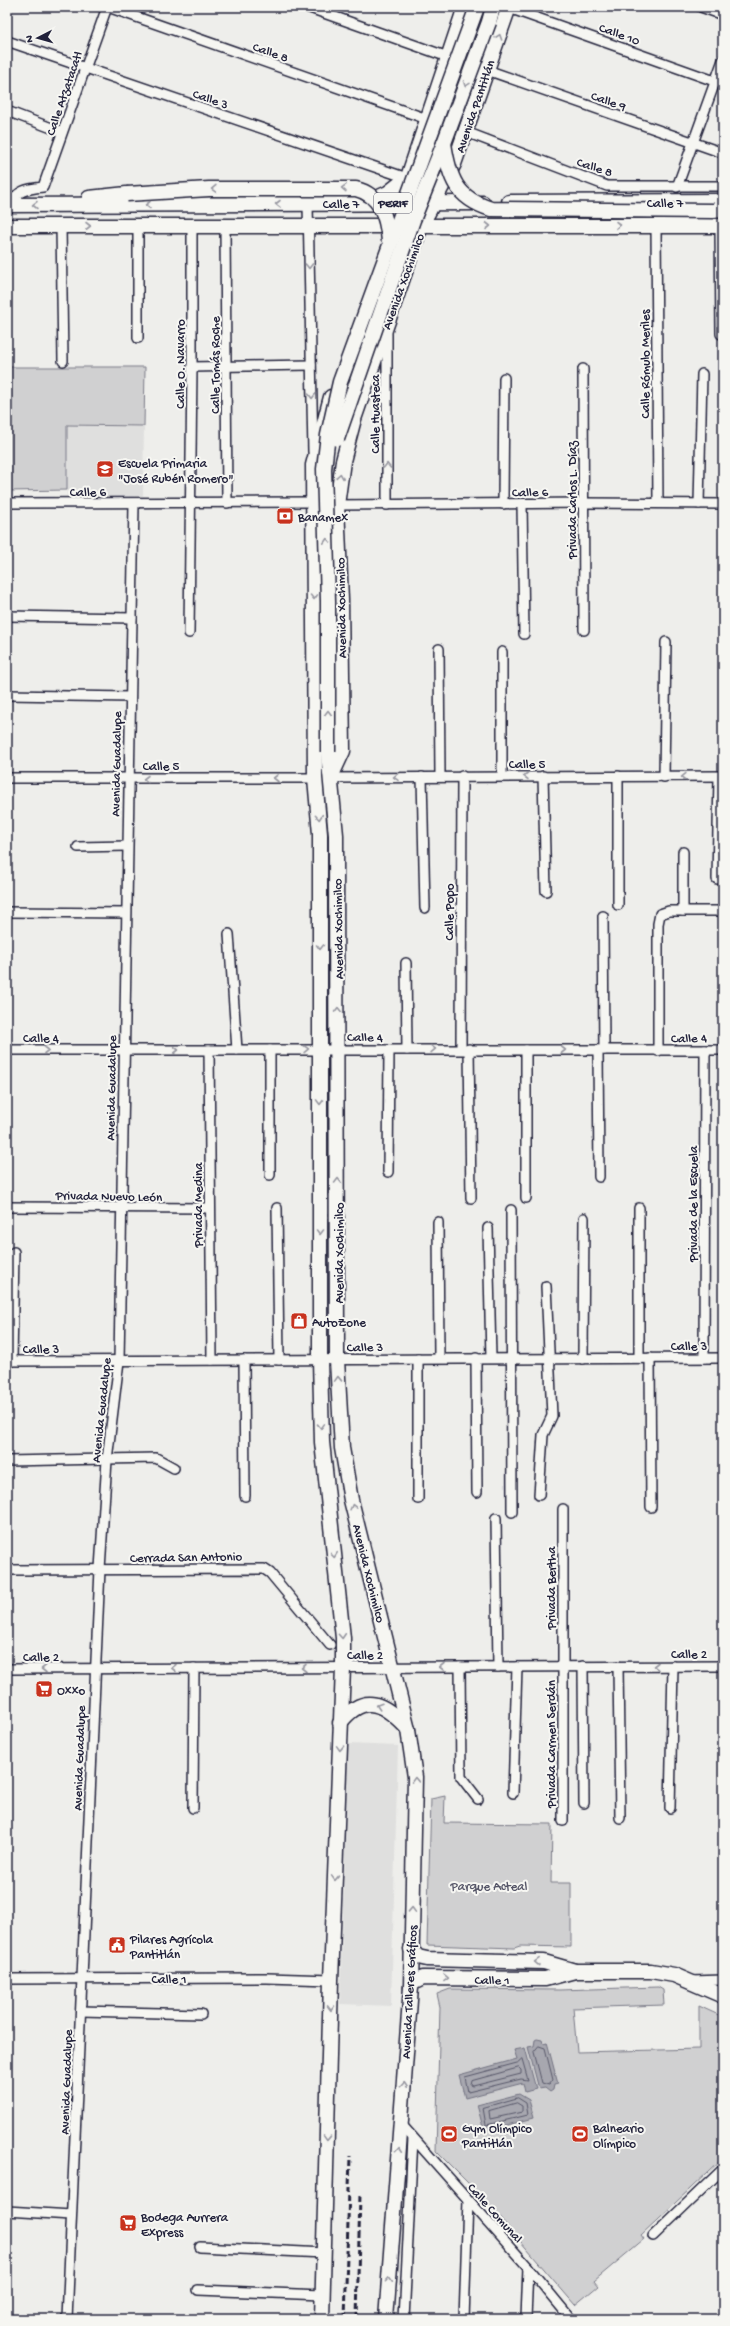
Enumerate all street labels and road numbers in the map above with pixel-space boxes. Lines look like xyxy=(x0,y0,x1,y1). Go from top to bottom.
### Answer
street label: Calle 10 xyxy=(597,21,642,50)
street label: Calle 8 xyxy=(250,40,290,66)
street label: Calle Atzatacatl xyxy=(44,50,87,138)
street label: Avenida Pantitlán xyxy=(453,58,500,155)
street label: Calle 3 xyxy=(190,87,230,113)
street label: Calle 9 xyxy=(589,89,628,116)
street label: Calle 8 xyxy=(574,156,614,181)
road number: PERIF xyxy=(374,193,412,213)
street label: Calle 7 xyxy=(647,197,685,212)
street label: Calle 7 xyxy=(323,198,361,213)
street label: Avenida Xochimilco xyxy=(380,232,429,332)
street label: Calle Rómulo Meriles xyxy=(639,308,654,418)
street label: Calle Tomás Roche xyxy=(209,316,224,414)
street label: Calle O. Navarro xyxy=(174,319,189,409)
street label: Calle Huasteca xyxy=(369,374,384,453)
street label: Privada Carlos L. Díaz xyxy=(566,440,581,560)
street label: Calle 6 xyxy=(70,486,107,501)
street label: Calle 6 xyxy=(512,486,549,501)
street label: Avenida Xochimilco xyxy=(334,557,351,659)
street label: Avenida Guadalupe xyxy=(109,711,126,817)
street label: Calle 5 xyxy=(509,758,545,773)
street label: Calle 5 xyxy=(143,760,179,775)
street label: Avenida Xochimilco xyxy=(331,878,348,980)
street label: Calle Popo xyxy=(443,883,458,940)
street label: Calle 4 xyxy=(347,1031,383,1046)
street label: Calle 4 xyxy=(23,1032,59,1047)
street label: Calle 4 xyxy=(671,1032,707,1047)
street label: Avenida Guadalupe xyxy=(104,1035,121,1141)
street label: Privada de la Escuela xyxy=(687,1145,702,1263)
street label: Privada Medina xyxy=(192,1162,207,1249)
street label: Privada Nuevo León xyxy=(54,1189,163,1206)
street label: Avenida Xochimilco xyxy=(333,1202,348,1303)
street label: Calle 3 xyxy=(671,1340,708,1355)
street label: Calle 3 xyxy=(347,1341,384,1356)
street label: Calle 3 xyxy=(23,1343,60,1358)
street label: Avenida Guadalupe xyxy=(90,1357,115,1463)
street label: Avenida Xochimilco xyxy=(348,1523,387,1625)
street label: Privada Bertha xyxy=(545,1546,560,1630)
street label: Cerrada San Antonio xyxy=(130,1550,243,1567)
street label: Calle 2 xyxy=(671,1648,708,1663)
street label: Calle 2 xyxy=(347,1649,384,1664)
street label: Calle 2 xyxy=(23,1651,60,1666)
street label: Privada Carmen Serdán xyxy=(545,1679,560,1809)
street label: Avenida Guadalupe xyxy=(71,1705,90,1811)
street label: Avenida Talleres Gráficos xyxy=(400,1924,422,2059)
street label: Calle 1 xyxy=(151,1973,187,1988)
street label: Calle 1 xyxy=(474,1974,510,1989)
street label: Avenida Guadalupe xyxy=(58,2029,77,2135)
street label: Calle Comunal xyxy=(463,2181,525,2247)

